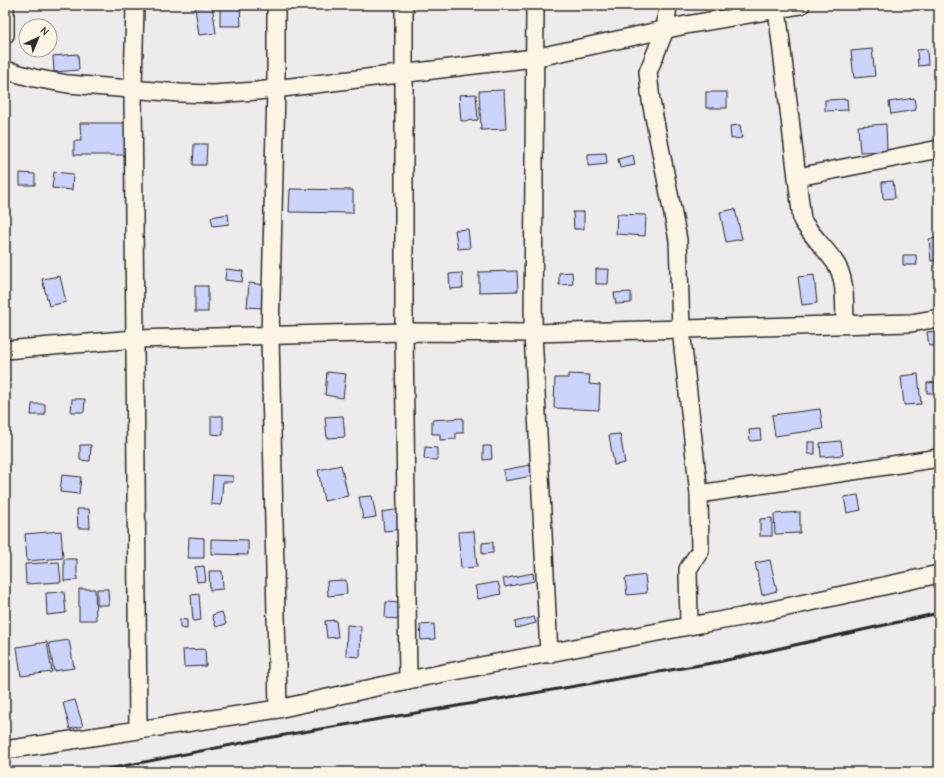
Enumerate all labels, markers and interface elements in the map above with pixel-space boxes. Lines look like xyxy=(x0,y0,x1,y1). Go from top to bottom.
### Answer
north arrow xyxy=(18,18,58,58)
text: N xyxy=(37,24,52,38)

